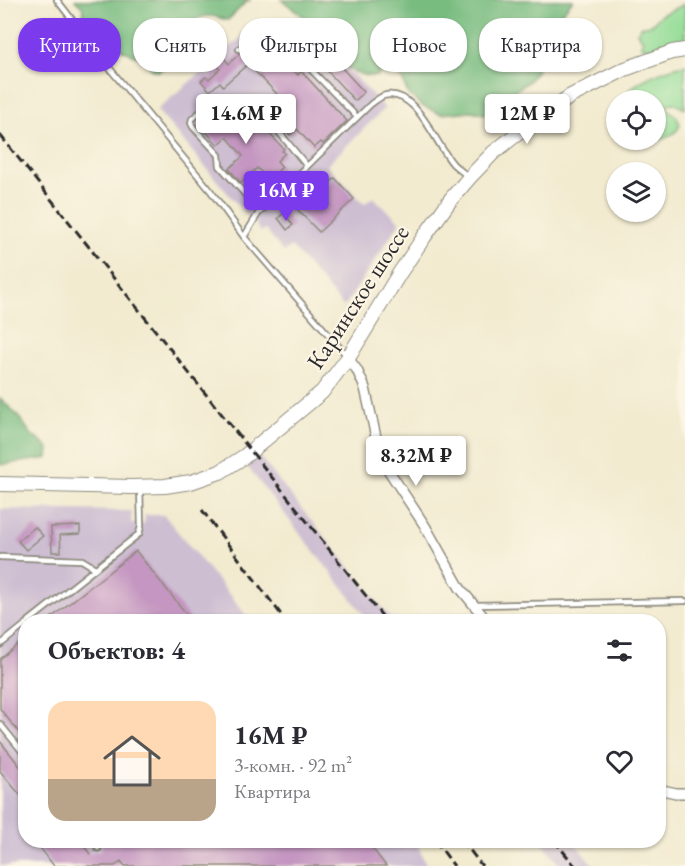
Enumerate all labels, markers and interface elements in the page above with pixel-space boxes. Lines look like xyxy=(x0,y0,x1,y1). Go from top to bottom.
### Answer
chip: Купить xyxy=(18,18,121,72)
chip: Снять xyxy=(133,18,227,72)
chip: Фильтры xyxy=(239,18,358,72)
chip: Новое xyxy=(370,18,467,72)
chip: Квартира xyxy=(479,18,602,72)
map controls xyxy=(606,90,666,222)
button: locate xyxy=(606,90,666,150)
pin: 14.6M ₽ xyxy=(191,94,301,145)
pin: 12M ₽ xyxy=(485,94,569,145)
text: 14.6M ₽ xyxy=(210,100,282,126)
text: 12M ₽ xyxy=(499,100,555,126)
button: layers xyxy=(606,162,666,222)
pin: 16M ₽ xyxy=(244,171,328,222)
text: 16M ₽ xyxy=(258,177,314,203)
street label: Каринское шоссе xyxy=(299,219,416,375)
pin: 8.32M ₽ xyxy=(361,436,471,487)
text: 8.32M ₽ xyxy=(380,442,452,468)
text: Объектов: 4 xyxy=(48,633,185,667)
icon: filters xyxy=(603,634,636,667)
text: 16M ₽ xyxy=(234,718,308,752)
icon: home xyxy=(96,725,168,797)
icon: heart xyxy=(603,745,636,778)
text: 3-комн. · 92 m² xyxy=(234,752,352,778)
text: Квартира xyxy=(234,778,311,804)

